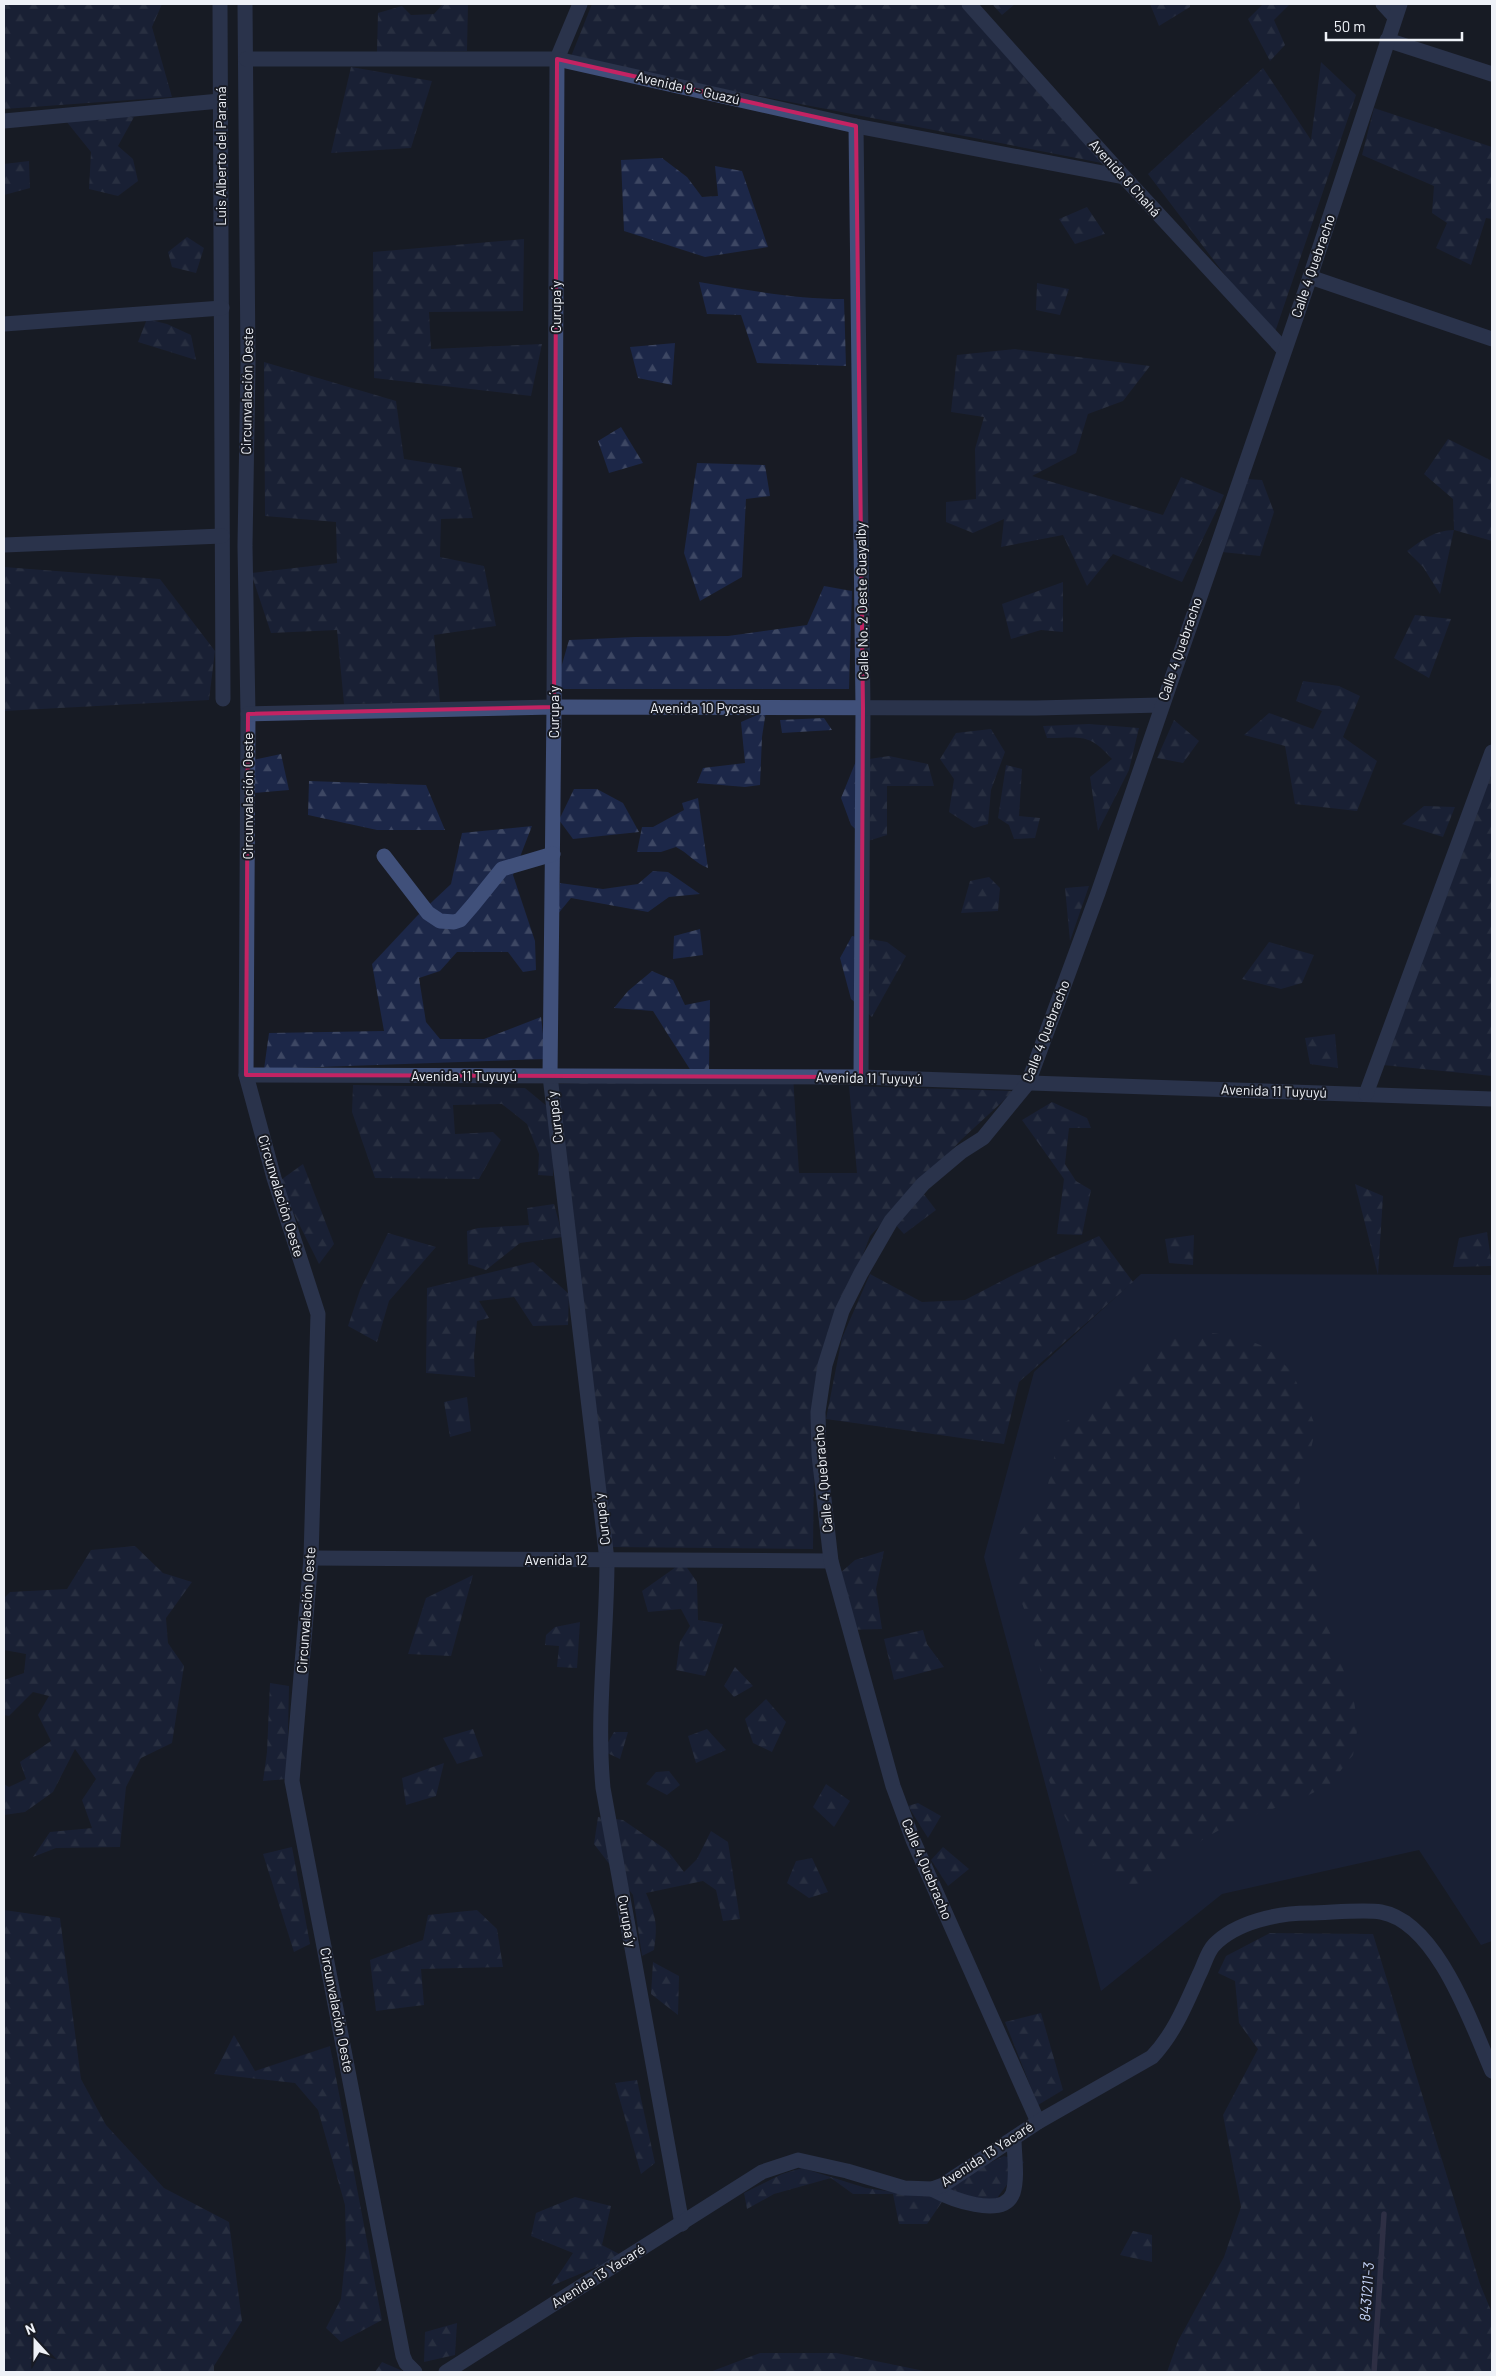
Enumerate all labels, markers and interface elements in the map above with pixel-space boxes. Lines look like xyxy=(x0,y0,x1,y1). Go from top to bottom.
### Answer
scale bar xyxy=(1326,10,1462,42)
text: 50 m xyxy=(1334,17,1366,35)
street label: Avenida 9 - Guazú xyxy=(634,67,742,108)
street label: Luis Alberto del Paraná xyxy=(212,86,229,226)
street label: Avenida 8 Chahá xyxy=(1086,135,1165,220)
street label: Calle 4 Quebracho xyxy=(1287,212,1338,320)
street label: Curupa´y xyxy=(547,280,564,333)
street label: Circunvalación Oeste xyxy=(237,327,256,455)
street label: Calle No. 2 Oeste Guayalby xyxy=(852,521,871,680)
street label: Calle 4 Quebracho xyxy=(1154,595,1205,703)
street label: Curupa´y xyxy=(545,685,562,738)
street label: Avenida 10 Pycasu xyxy=(650,699,760,716)
street label: Circunvalación Oeste xyxy=(239,732,256,860)
street label: Calle 4 Quebracho xyxy=(1018,977,1073,1084)
street label: Avenida 11 Tuyuyú xyxy=(411,1067,517,1084)
street label: Avenida 11 Tuyuyú xyxy=(816,1068,922,1087)
street label: Avenida 11 Tuyuyú xyxy=(1221,1080,1327,1101)
street label: Curupa´y xyxy=(543,1089,566,1144)
street label: Circunvalación Oeste xyxy=(255,1133,308,1259)
street label: Calle 4 Quebracho xyxy=(809,1424,836,1534)
street label: Curupa´y xyxy=(590,1491,613,1546)
street label: Circunvalación Oeste xyxy=(293,1546,318,1674)
street label: Avenida 12 xyxy=(524,1551,588,1568)
street label: Calle 4 Quebracho xyxy=(899,1816,956,1922)
street label: Curupa´y xyxy=(615,1894,641,1949)
street label: Circunvalación Oeste xyxy=(317,1946,358,2074)
street label: Avenida 13 Yacaré xyxy=(937,2117,1036,2190)
street label: Avenida 13 Yacaré xyxy=(548,2240,648,2311)
water label: 8431211-3 xyxy=(1355,2261,1377,2322)
north arrow xyxy=(10,2316,60,2366)
text: N xyxy=(23,2319,38,2338)

